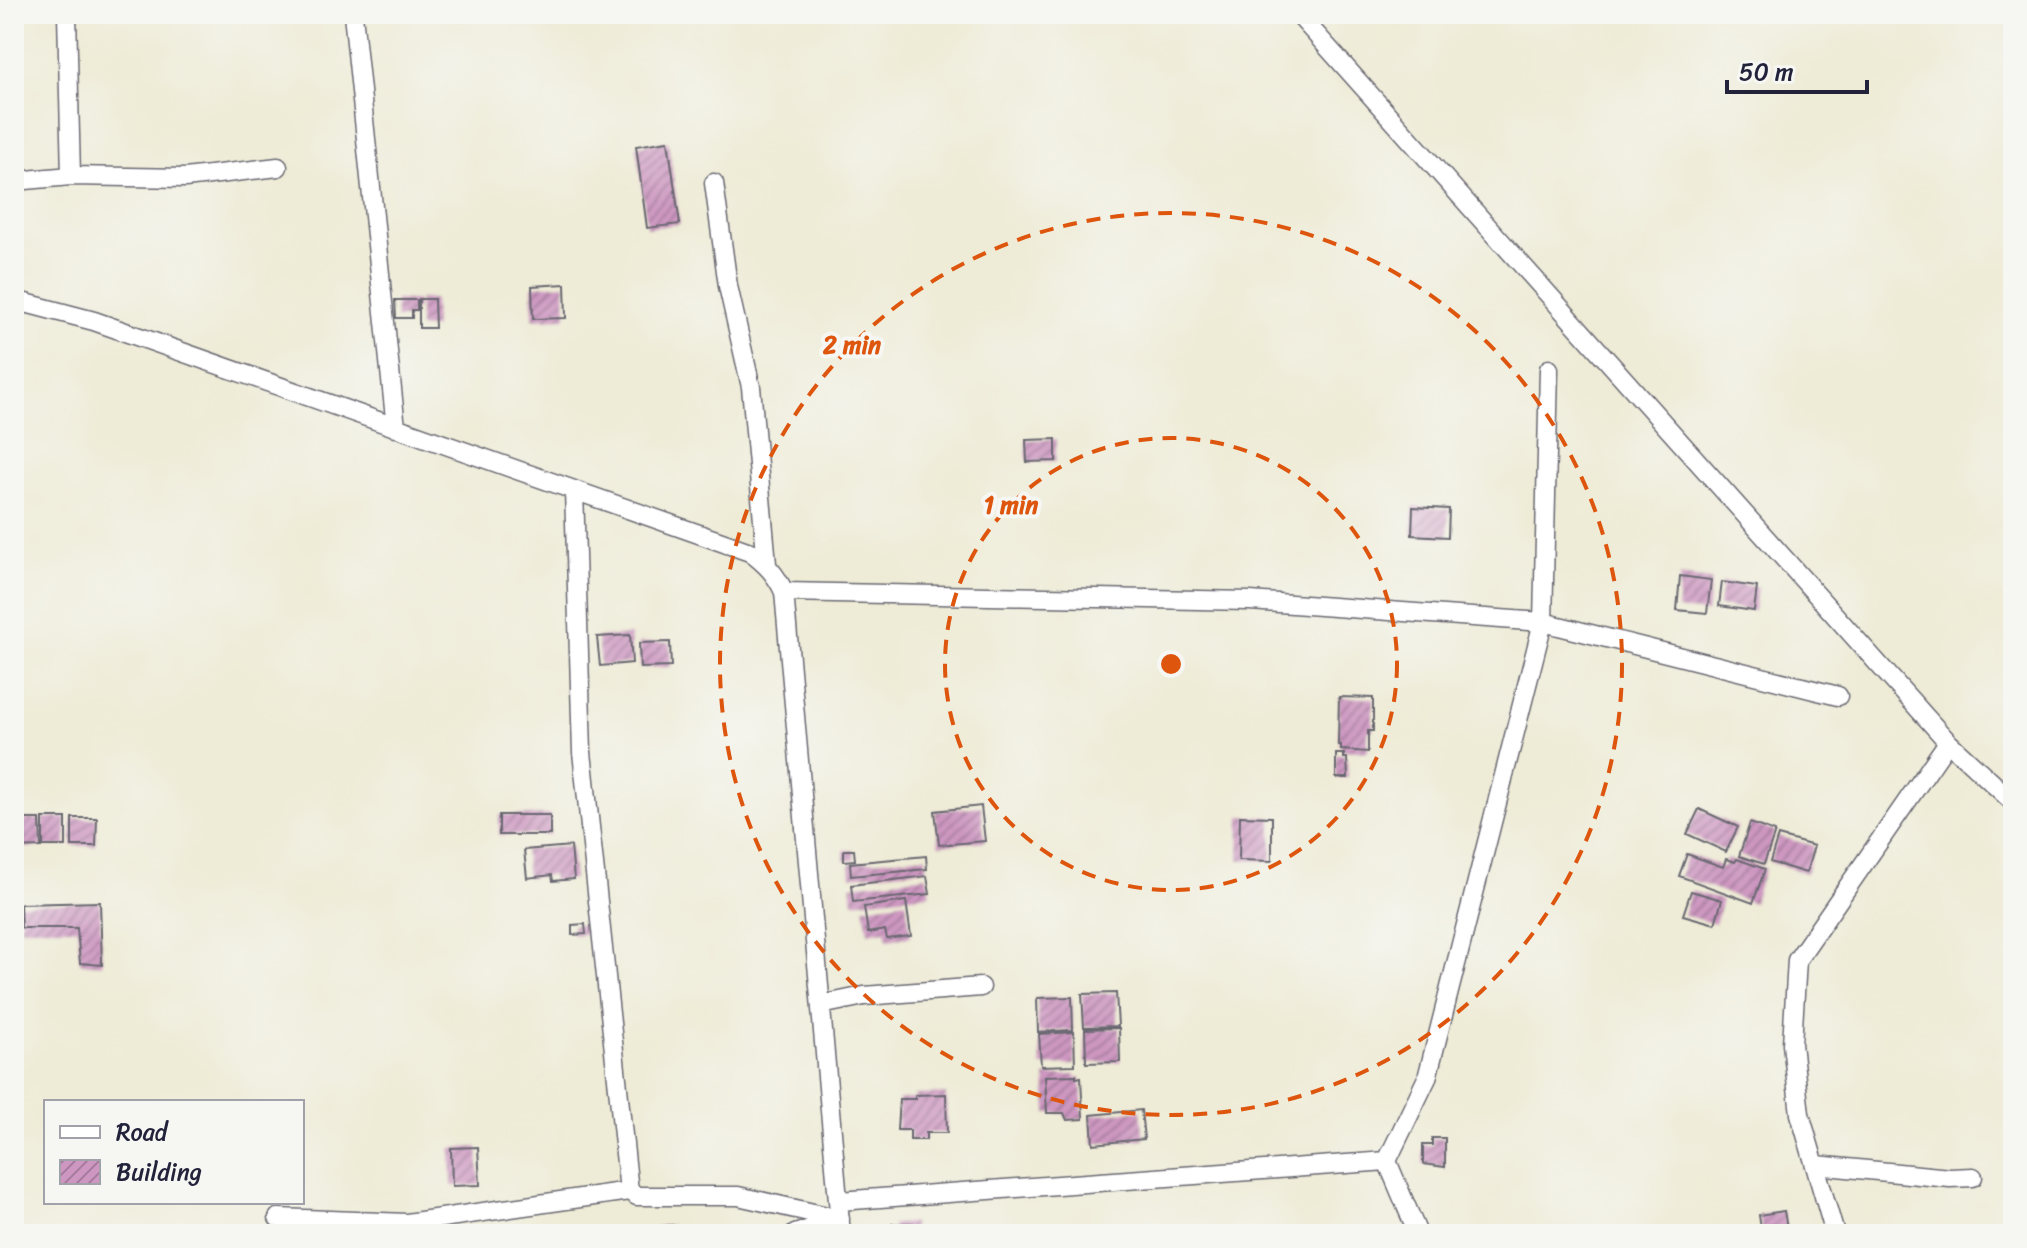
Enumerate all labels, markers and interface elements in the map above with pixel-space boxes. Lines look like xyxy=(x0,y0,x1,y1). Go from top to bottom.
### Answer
scale bar xyxy=(1727,44,1867,94)
text: 50 m xyxy=(1739,51,1794,93)
text: 2 min xyxy=(822,324,881,366)
text: 1 min xyxy=(984,484,1038,526)
centre of rings xyxy=(1157,650,1185,678)
legend xyxy=(44,1100,304,1204)
text: Road xyxy=(116,1111,170,1153)
text: Building xyxy=(116,1151,202,1193)

